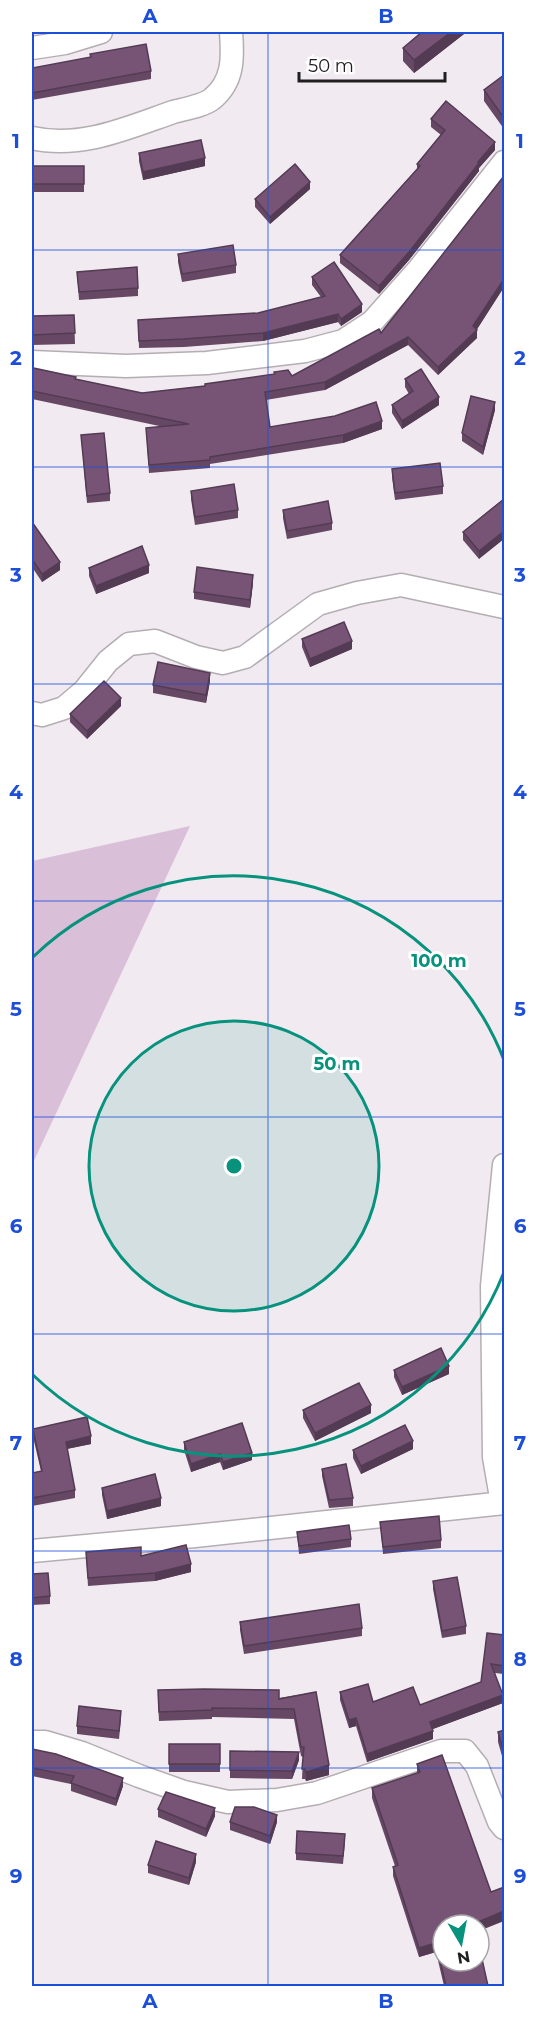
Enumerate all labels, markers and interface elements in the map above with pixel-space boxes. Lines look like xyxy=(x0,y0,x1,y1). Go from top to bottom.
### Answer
text: A xyxy=(141,4,158,28)
text: B xyxy=(378,4,394,28)
scale bar xyxy=(299,45,444,83)
text: 50 m xyxy=(308,55,354,77)
text: 1 xyxy=(12,129,20,153)
text: 1 xyxy=(516,129,524,153)
text: 2 xyxy=(10,346,22,370)
text: 2 xyxy=(514,346,526,370)
text: 3 xyxy=(9,563,22,587)
text: 3 xyxy=(513,563,526,587)
text: 4 xyxy=(9,780,23,804)
text: 4 xyxy=(513,780,527,804)
text: 100 m xyxy=(411,950,467,972)
text: 5 xyxy=(10,997,22,1021)
text: 5 xyxy=(514,997,526,1021)
text: 50 m xyxy=(314,1053,360,1075)
centre of rings xyxy=(224,1156,244,1176)
text: 6 xyxy=(10,1214,23,1238)
text: 6 xyxy=(514,1214,527,1238)
text: 7 xyxy=(10,1431,22,1455)
text: 7 xyxy=(514,1431,526,1455)
text: 8 xyxy=(9,1647,23,1671)
text: 8 xyxy=(513,1647,527,1671)
text: 9 xyxy=(10,1864,22,1888)
text: 9 xyxy=(514,1864,526,1888)
north arrow xyxy=(431,1913,491,1973)
text: N xyxy=(455,1947,472,1968)
text: A xyxy=(141,1989,158,2013)
text: B xyxy=(378,1989,394,2013)

